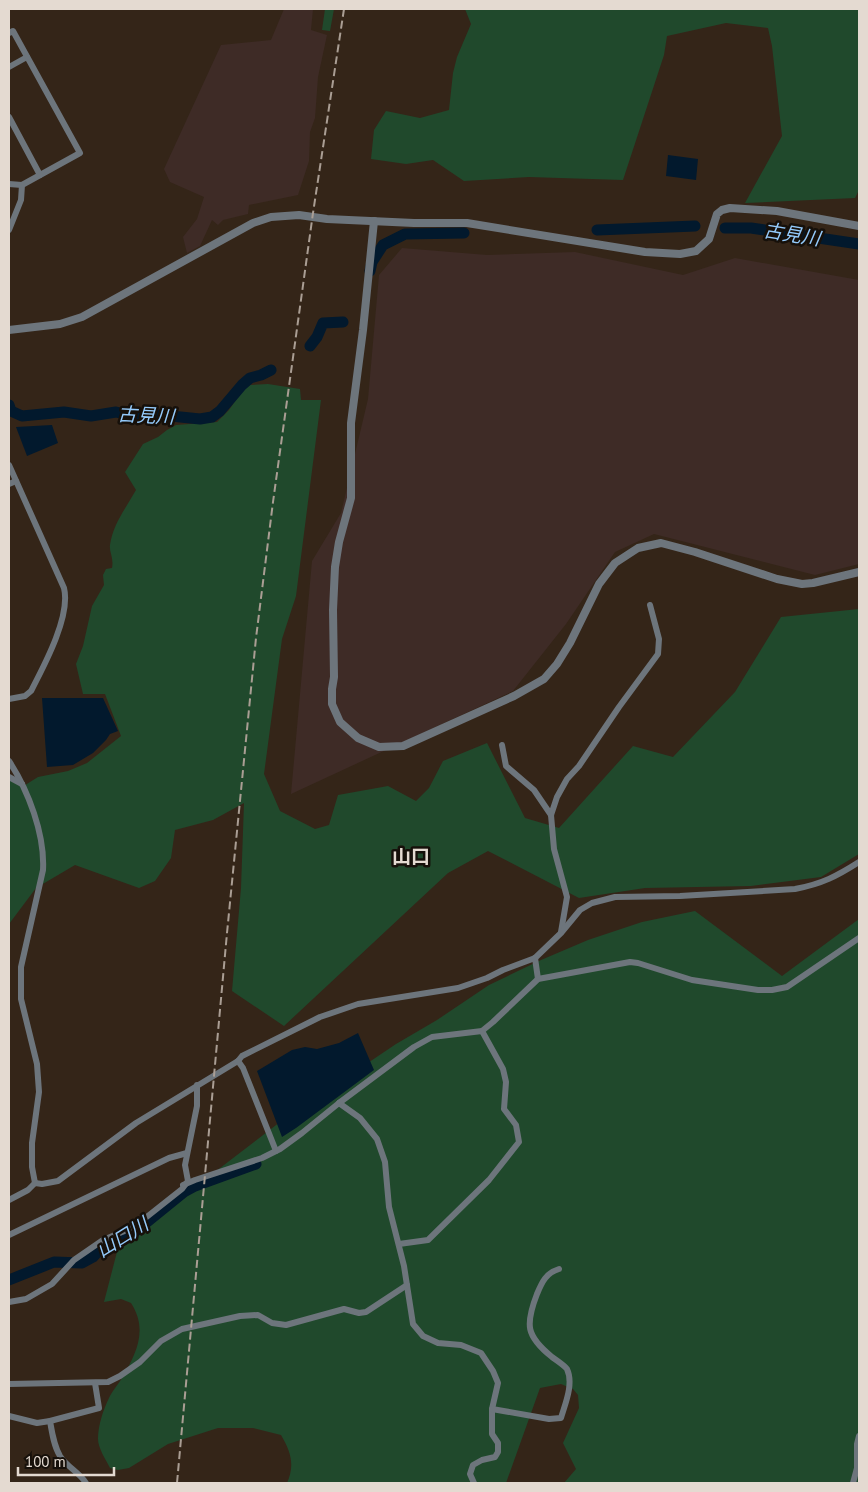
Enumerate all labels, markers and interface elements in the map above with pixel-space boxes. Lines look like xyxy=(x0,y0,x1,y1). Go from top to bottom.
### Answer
water label: 古見川 xyxy=(762,218,824,251)
water label: 古見川 xyxy=(117,402,177,429)
district label: 山口 xyxy=(392,844,430,868)
water label: 山口川 xyxy=(91,1211,154,1262)
scale bar xyxy=(18,1444,114,1476)
text: 100 m xyxy=(25,1452,66,1471)

